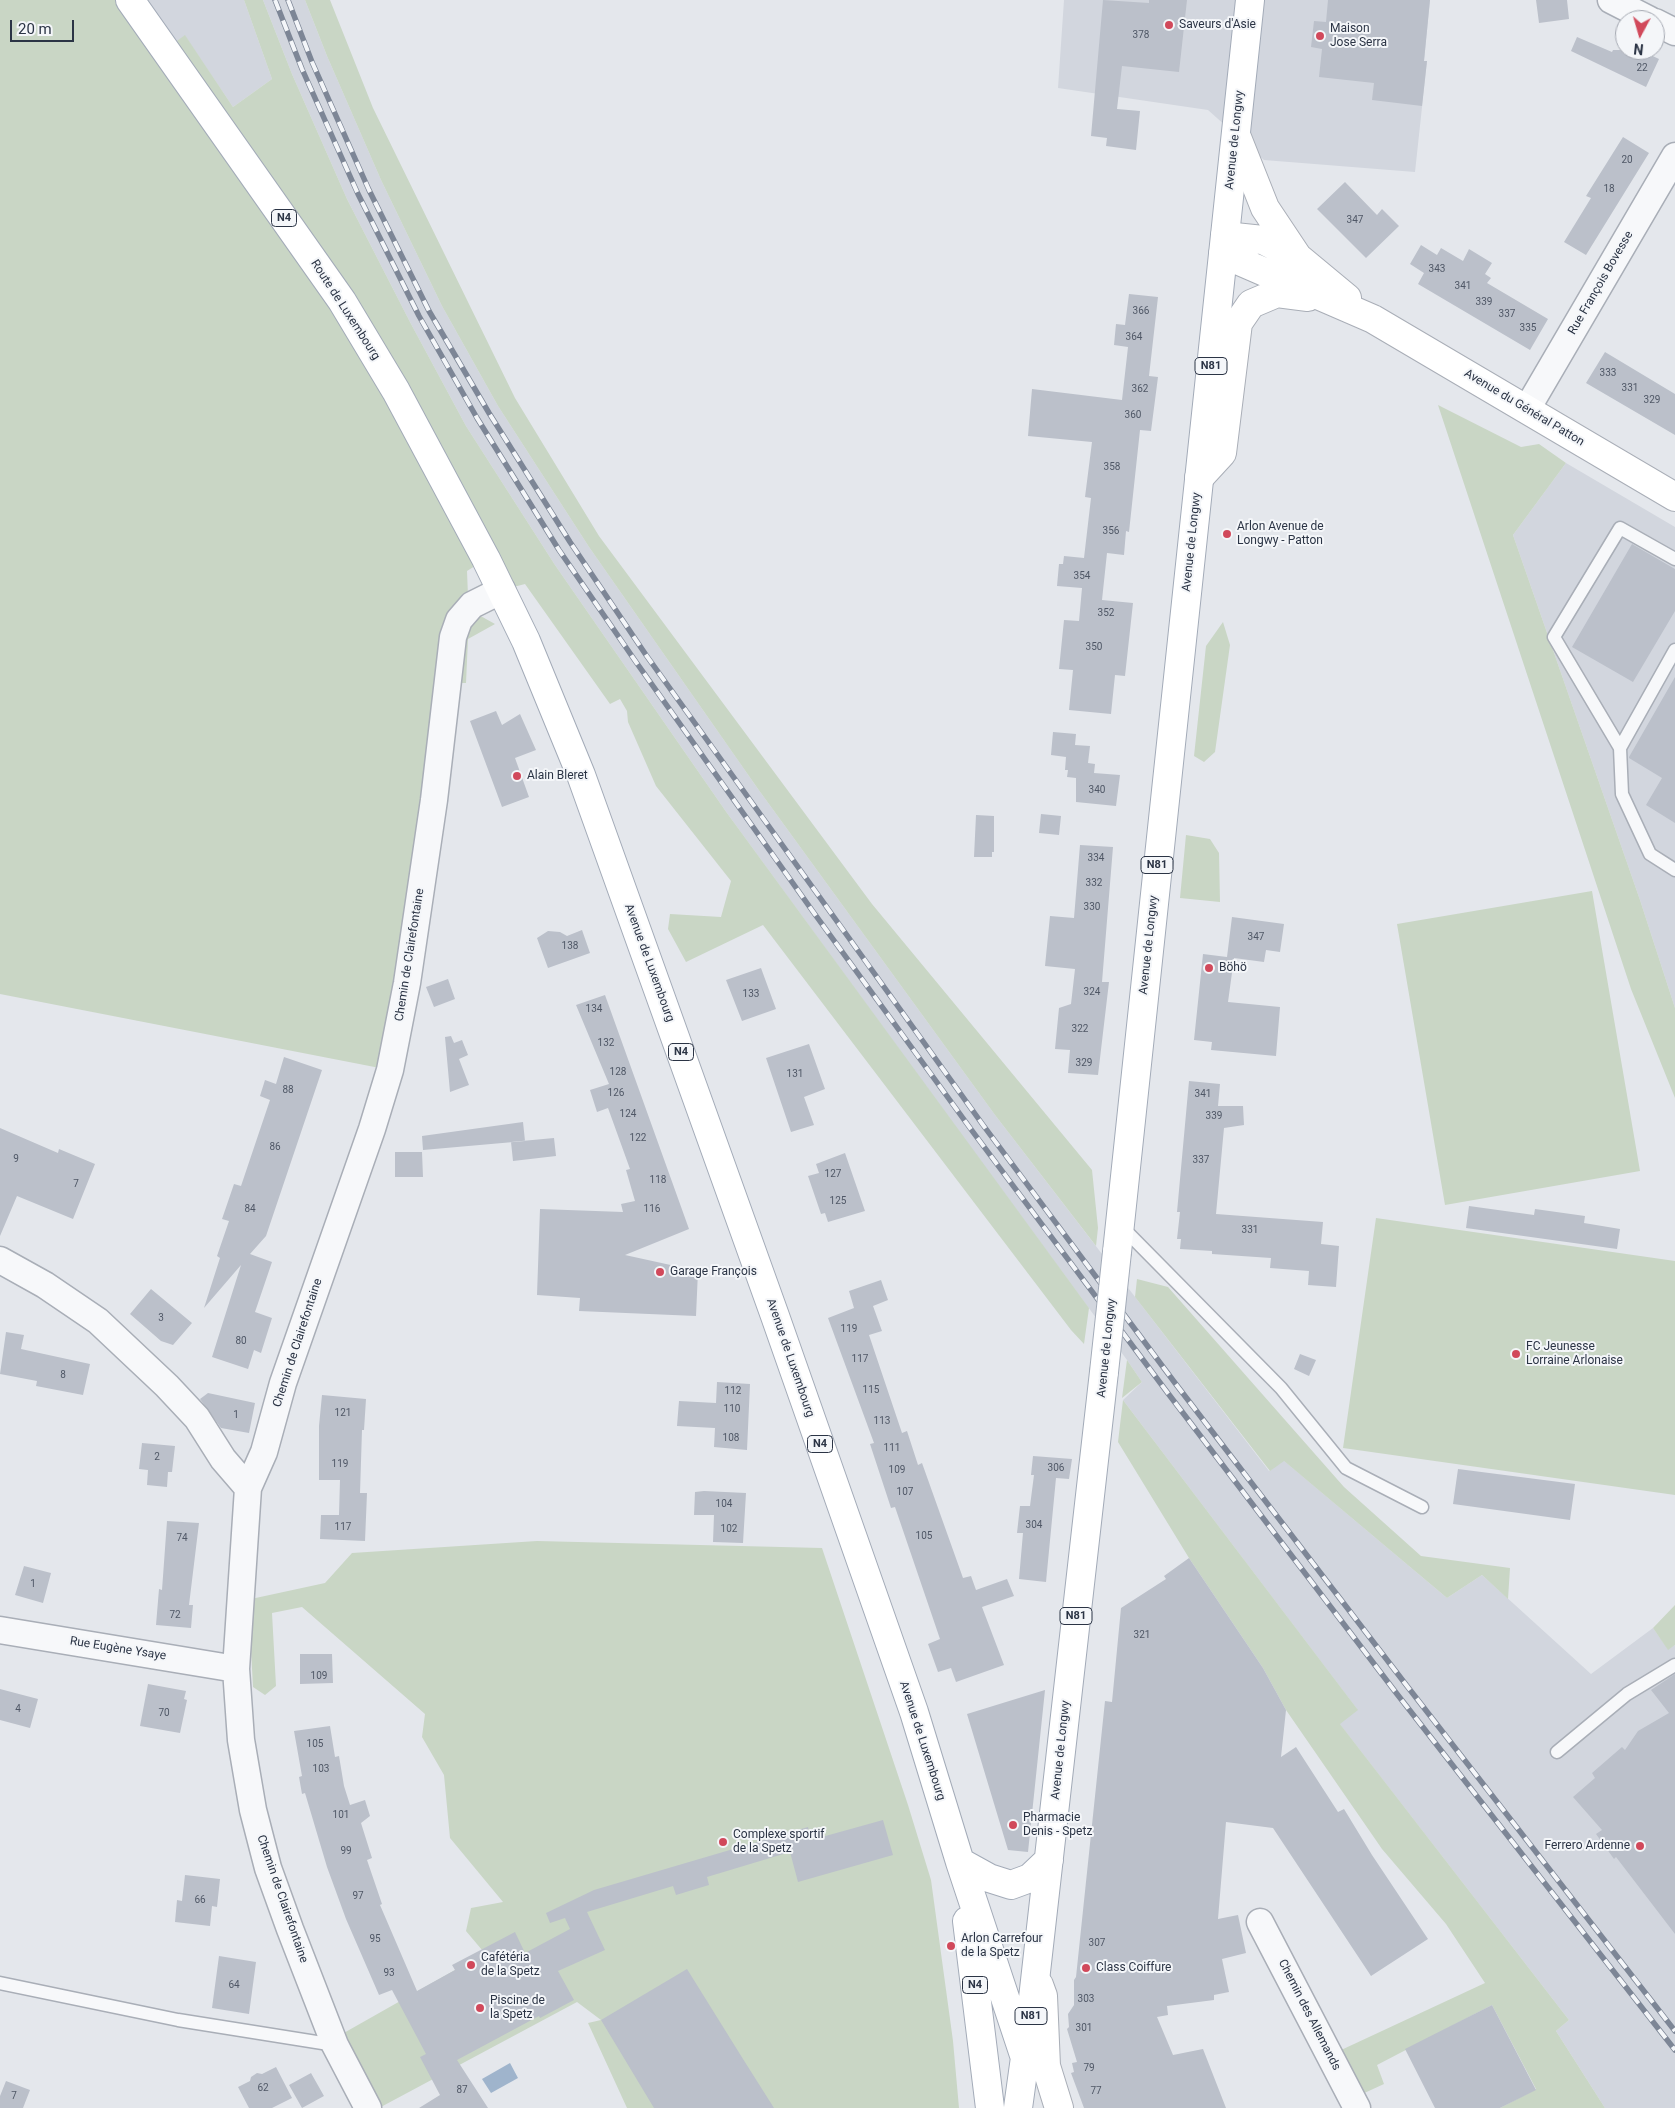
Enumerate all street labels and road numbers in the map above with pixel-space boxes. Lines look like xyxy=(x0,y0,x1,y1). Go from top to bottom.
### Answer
street label: Avenue de Longwy xyxy=(1223,90,1247,190)
road number: N4 xyxy=(272,210,296,227)
street label: Rue François Bovesse xyxy=(1565,229,1637,337)
street label: Route de Luxembourg xyxy=(307,257,383,363)
road number: N81 xyxy=(1195,358,1227,374)
street label: Avenue du Général Patton xyxy=(1461,366,1587,450)
street label: Avenue de Longwy xyxy=(1180,492,1204,592)
road number: N81 xyxy=(1141,856,1173,874)
street label: Chemin de Clairefontaine xyxy=(392,887,428,1023)
street label: Avenue de Longwy xyxy=(1137,895,1161,995)
street label: Avenue de Luxembourg xyxy=(621,902,677,1024)
road number: N4 xyxy=(668,1044,694,1060)
street label: Chemin de Clairefontaine xyxy=(270,1277,326,1409)
street label: Avenue de Luxembourg xyxy=(763,1297,817,1419)
street label: Avenue de Longwy xyxy=(1095,1298,1119,1398)
road number: N4 xyxy=(808,1436,832,1452)
road number: N81 xyxy=(1060,1608,1092,1624)
street label: Rue Eugène Ysaye xyxy=(69,1634,167,1664)
street label: Avenue de Luxembourg xyxy=(896,1679,948,1803)
street label: Avenue de Longwy xyxy=(1049,1700,1073,1800)
street label: Chemin de Clairefontaine xyxy=(253,1833,311,1965)
street label: Chemin des Allemands xyxy=(1275,1957,1343,2073)
road number: N4 xyxy=(962,1976,988,1994)
road number: N81 xyxy=(1015,2008,1047,2024)

